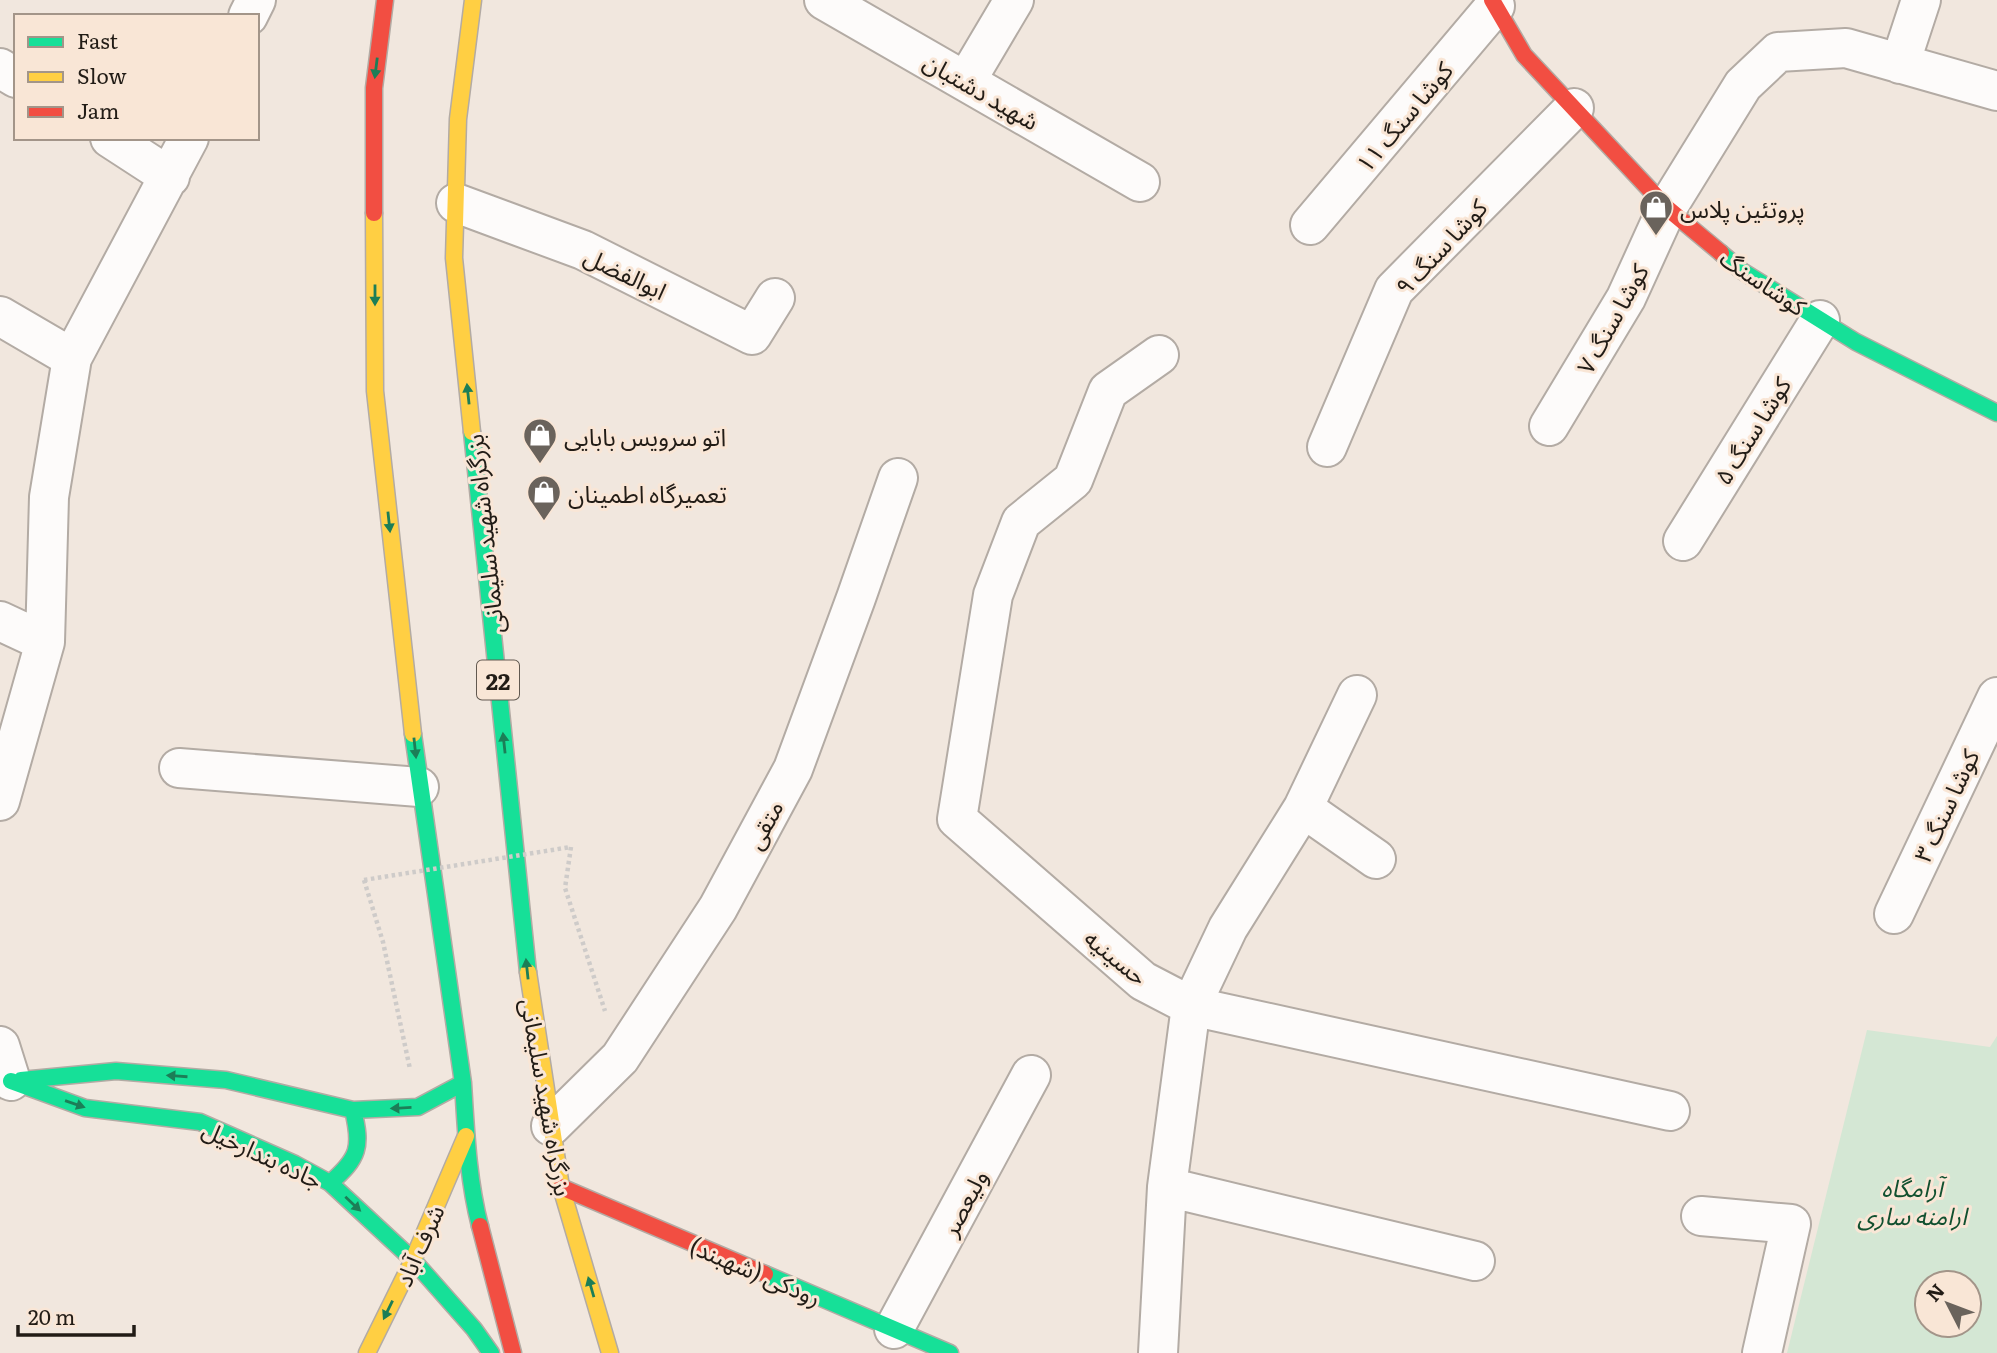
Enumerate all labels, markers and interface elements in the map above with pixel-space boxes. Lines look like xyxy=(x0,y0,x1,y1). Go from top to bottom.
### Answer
legend xyxy=(14,14,259,140)
text: Fast xyxy=(77,24,118,55)
street label: شهید دشتبان xyxy=(918,43,1046,137)
street label: ۱۱ کوشا سنگ xyxy=(1346,52,1460,179)
one-way arrow xyxy=(371,57,382,79)
text: Slow xyxy=(77,59,127,90)
text: Jam xyxy=(77,94,119,125)
shop icon: پروتئین پلاس xyxy=(1637,188,1675,237)
street label: کوشا سنگ ۹ xyxy=(1386,189,1495,302)
place label: پروتئین پلاس xyxy=(1680,190,1805,225)
street label: ابوالفضل xyxy=(579,237,673,307)
street label: کوشاسنگ xyxy=(1714,239,1815,323)
street label: کوشا سنگ ۷ xyxy=(1566,256,1656,379)
one-way arrow xyxy=(369,284,381,306)
street label: کوشا سنگ ۵ xyxy=(1704,369,1798,491)
one-way arrow xyxy=(463,383,474,405)
shop icon: اتو سرویس بابایی xyxy=(521,416,559,465)
place label: اتو سرویس بابایی xyxy=(564,418,726,453)
street label: بزرگراه شهید سلیمانی xyxy=(455,433,511,635)
shop icon: تعمیرگاه اطمینان xyxy=(525,473,563,522)
place label: تعمیرگاه اطمینان xyxy=(568,475,727,510)
one-way arrow xyxy=(384,511,395,533)
road number: 22 xyxy=(477,660,519,700)
one-way arrow xyxy=(498,731,509,753)
one-way arrow xyxy=(409,737,420,759)
street label: کوشا سنگ ۳ xyxy=(1904,742,1987,867)
street label: متقی xyxy=(736,793,790,855)
street label: حسینیه xyxy=(1078,920,1156,992)
one-way arrow xyxy=(521,958,532,980)
street label: بزرگراه شهید سلیمانی xyxy=(513,995,583,1199)
one-way arrow xyxy=(166,1070,188,1081)
one-way arrow xyxy=(65,1099,86,1110)
one-way arrow xyxy=(390,1103,412,1114)
street label: جاده بندارخیل xyxy=(197,1110,329,1196)
street label: ولیعصر xyxy=(930,1163,995,1242)
park label: آرامگاه ارامنه ساری xyxy=(1857,1169,1969,1232)
one-way arrow xyxy=(344,1196,362,1212)
street label: شرف آباد xyxy=(384,1198,452,1292)
street label: رودکی (شهبند) xyxy=(685,1227,827,1313)
north arrow xyxy=(1913,1269,1983,1339)
one-way arrow xyxy=(585,1277,595,1298)
text: N xyxy=(1919,1277,1950,1307)
scale bar xyxy=(18,1294,133,1338)
text: 20 m xyxy=(28,1300,75,1331)
one-way arrow xyxy=(383,1300,394,1320)

